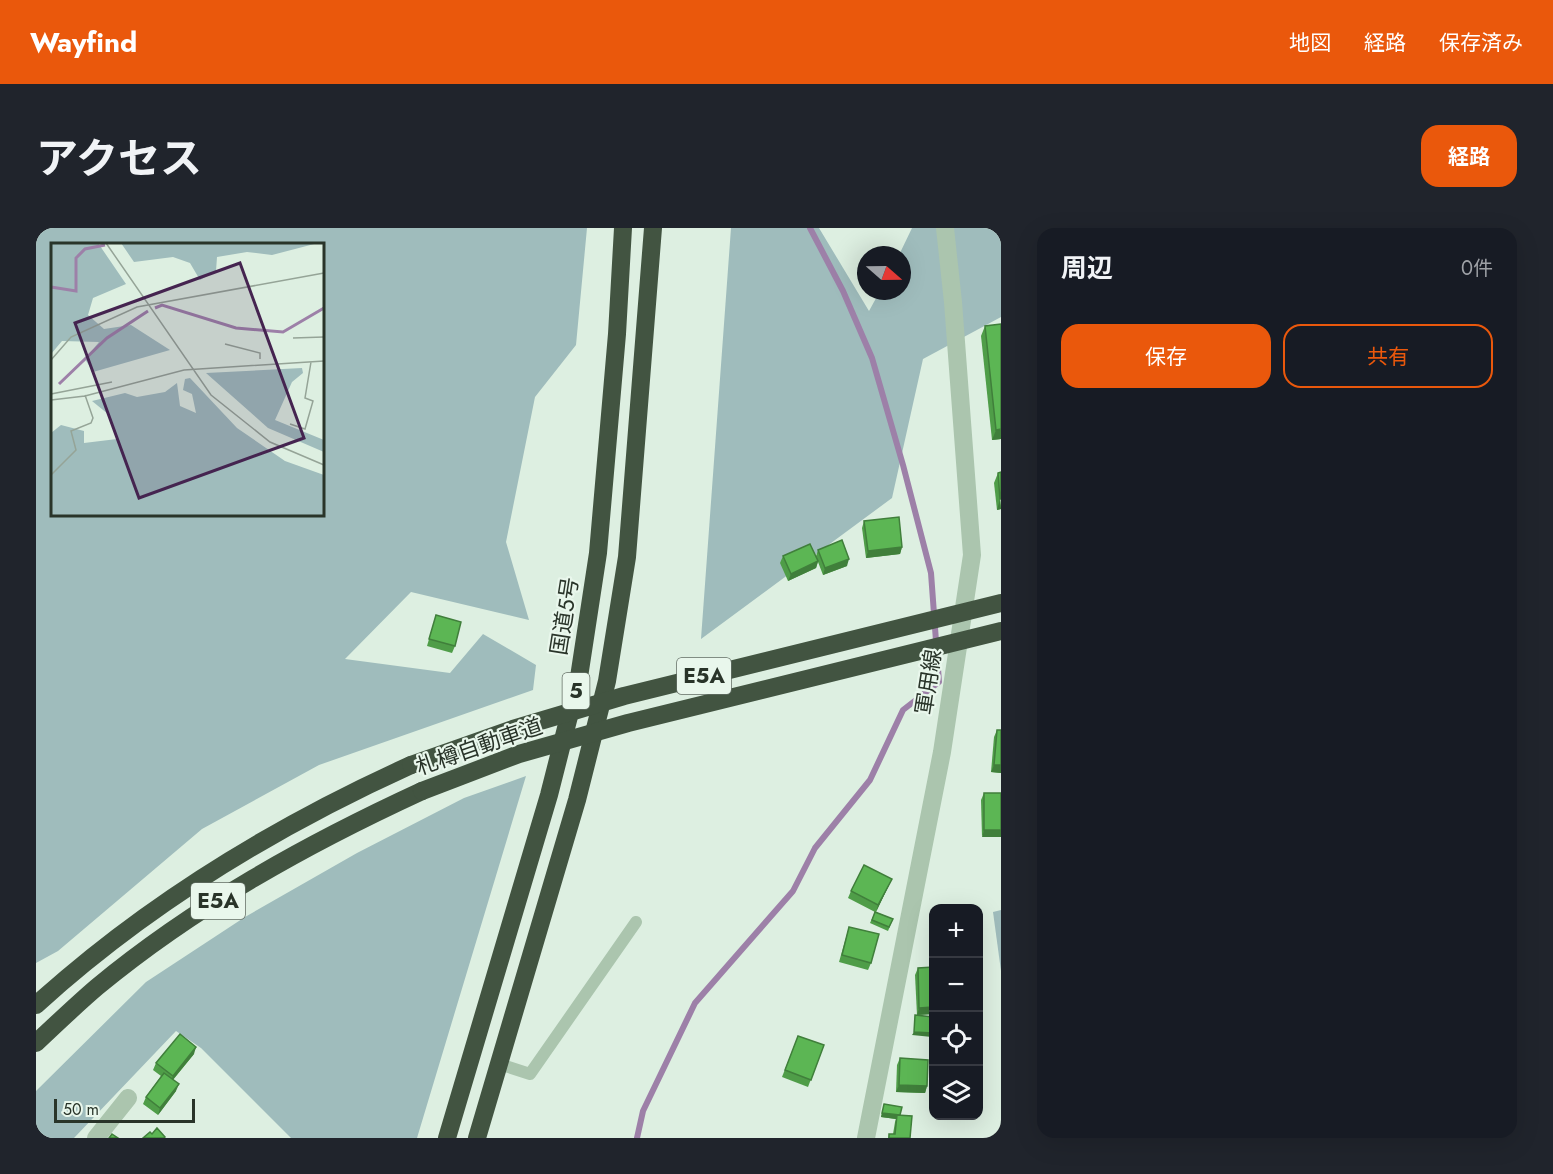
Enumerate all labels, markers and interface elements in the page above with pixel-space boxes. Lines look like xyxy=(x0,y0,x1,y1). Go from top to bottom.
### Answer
text: Wayfind xyxy=(30,22,137,63)
text: 地図 xyxy=(1289,28,1331,58)
text: 経路 xyxy=(1364,28,1406,58)
text: 保存済み xyxy=(1439,28,1523,58)
button: 経路 xyxy=(1421,125,1517,187)
text: アクセス xyxy=(36,128,202,189)
inset map xyxy=(51,243,324,516)
north arrow xyxy=(857,246,911,300)
text: 周辺 xyxy=(1061,249,1113,287)
text: 0件 xyxy=(1461,254,1493,283)
button: 保存 xyxy=(1061,324,1271,388)
button: 共有 xyxy=(1283,324,1493,388)
street label: 国道5号 xyxy=(542,575,586,657)
street label: 軍用線 xyxy=(907,647,949,717)
road number: E5A xyxy=(677,658,731,694)
road number: 5 xyxy=(562,673,590,709)
street label: 札樽自動車道 xyxy=(411,709,547,783)
road number: E5A xyxy=(191,883,245,919)
map controls xyxy=(929,904,983,1120)
button: + xyxy=(929,904,983,958)
button: − xyxy=(929,958,983,1012)
button: locate xyxy=(929,1012,983,1066)
button: layers xyxy=(929,1066,983,1120)
scale bar xyxy=(54,1096,195,1124)
text: 50 m xyxy=(63,1098,99,1121)

